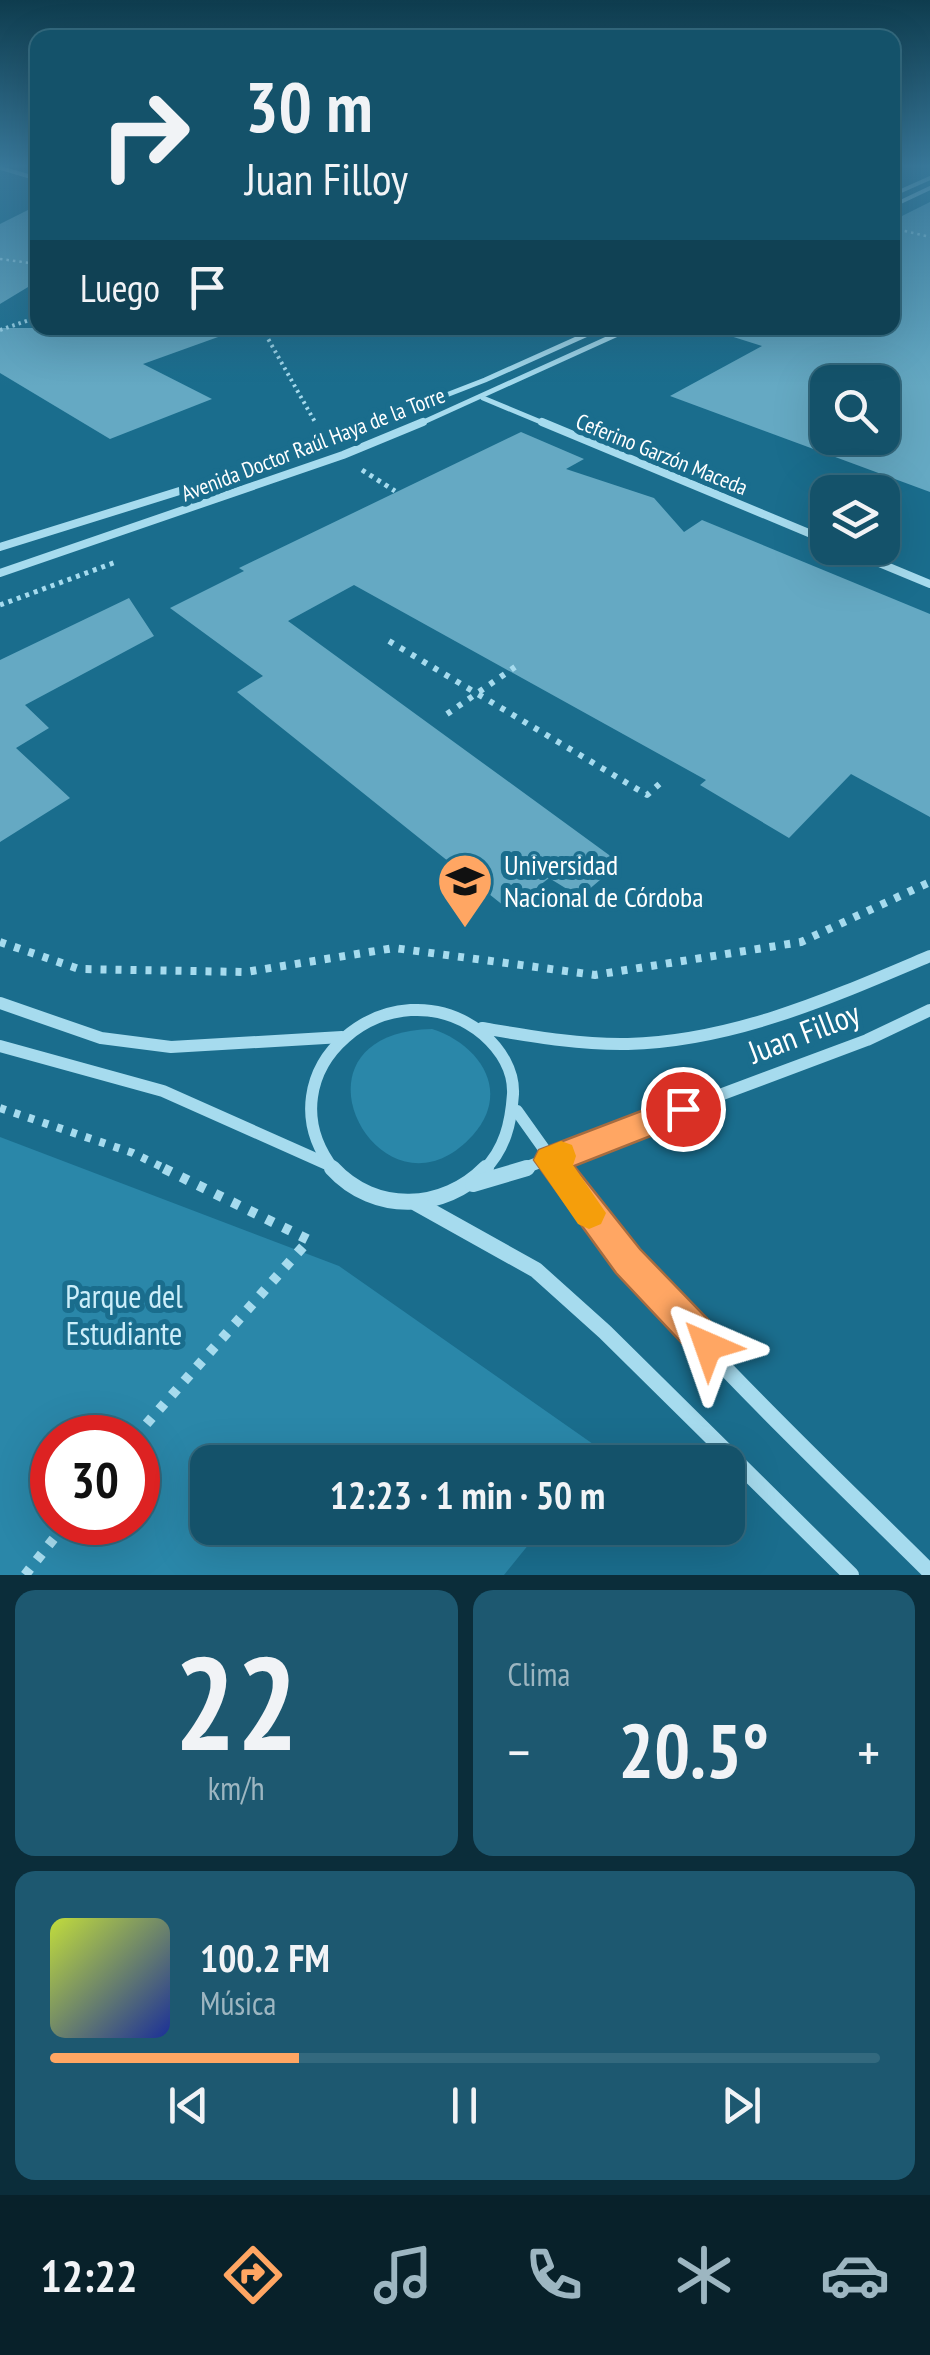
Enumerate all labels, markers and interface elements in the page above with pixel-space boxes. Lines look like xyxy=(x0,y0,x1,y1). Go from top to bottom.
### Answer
text: 30 m xyxy=(245,61,373,151)
icon: right xyxy=(80,70,210,200)
text: Juan Filloy xyxy=(245,149,408,207)
icon: arrive xyxy=(180,260,235,315)
text: Luego xyxy=(80,263,160,312)
map controls xyxy=(810,365,900,565)
button: search xyxy=(810,365,900,455)
street label: Avenida Doctor Raúl Haya de la Torre xyxy=(177,381,449,507)
street label: Ceferino Garzón Maceda xyxy=(572,407,752,501)
button: layers xyxy=(810,475,900,565)
place label: Universidad Nacional de Córdoba xyxy=(504,846,703,915)
school or university icon: Universidad Nacional de Córdoba xyxy=(435,851,495,930)
street label: Juan Filloy xyxy=(741,992,865,1073)
pin xyxy=(641,1067,726,1152)
icon: arrive xyxy=(656,1082,711,1137)
park label: Parque del Estudiante xyxy=(65,1275,183,1354)
position arrow xyxy=(656,1294,760,1398)
speed limit sign: 30 xyxy=(30,1415,160,1545)
text: 12:23 · 1 min · 50 m xyxy=(330,1470,605,1519)
text: 22 xyxy=(174,1618,298,1786)
text: Clima xyxy=(508,1653,570,1695)
text: 20.5° xyxy=(618,1702,769,1799)
text: − xyxy=(508,1716,530,1787)
text: + xyxy=(857,1716,880,1787)
text: km/h xyxy=(208,1767,265,1809)
text: 100.2 FM xyxy=(200,1933,330,1982)
text: Música xyxy=(200,1982,276,2024)
icon: previous xyxy=(161,2078,216,2133)
icon: pause xyxy=(437,2078,492,2133)
icon: next xyxy=(714,2078,769,2133)
icon: directions xyxy=(218,2240,288,2310)
icon: music xyxy=(368,2240,438,2310)
icon: phone xyxy=(519,2240,589,2310)
icon: climate xyxy=(669,2240,739,2310)
icon: car xyxy=(820,2240,890,2310)
text: 12:22 xyxy=(40,2246,138,2304)

